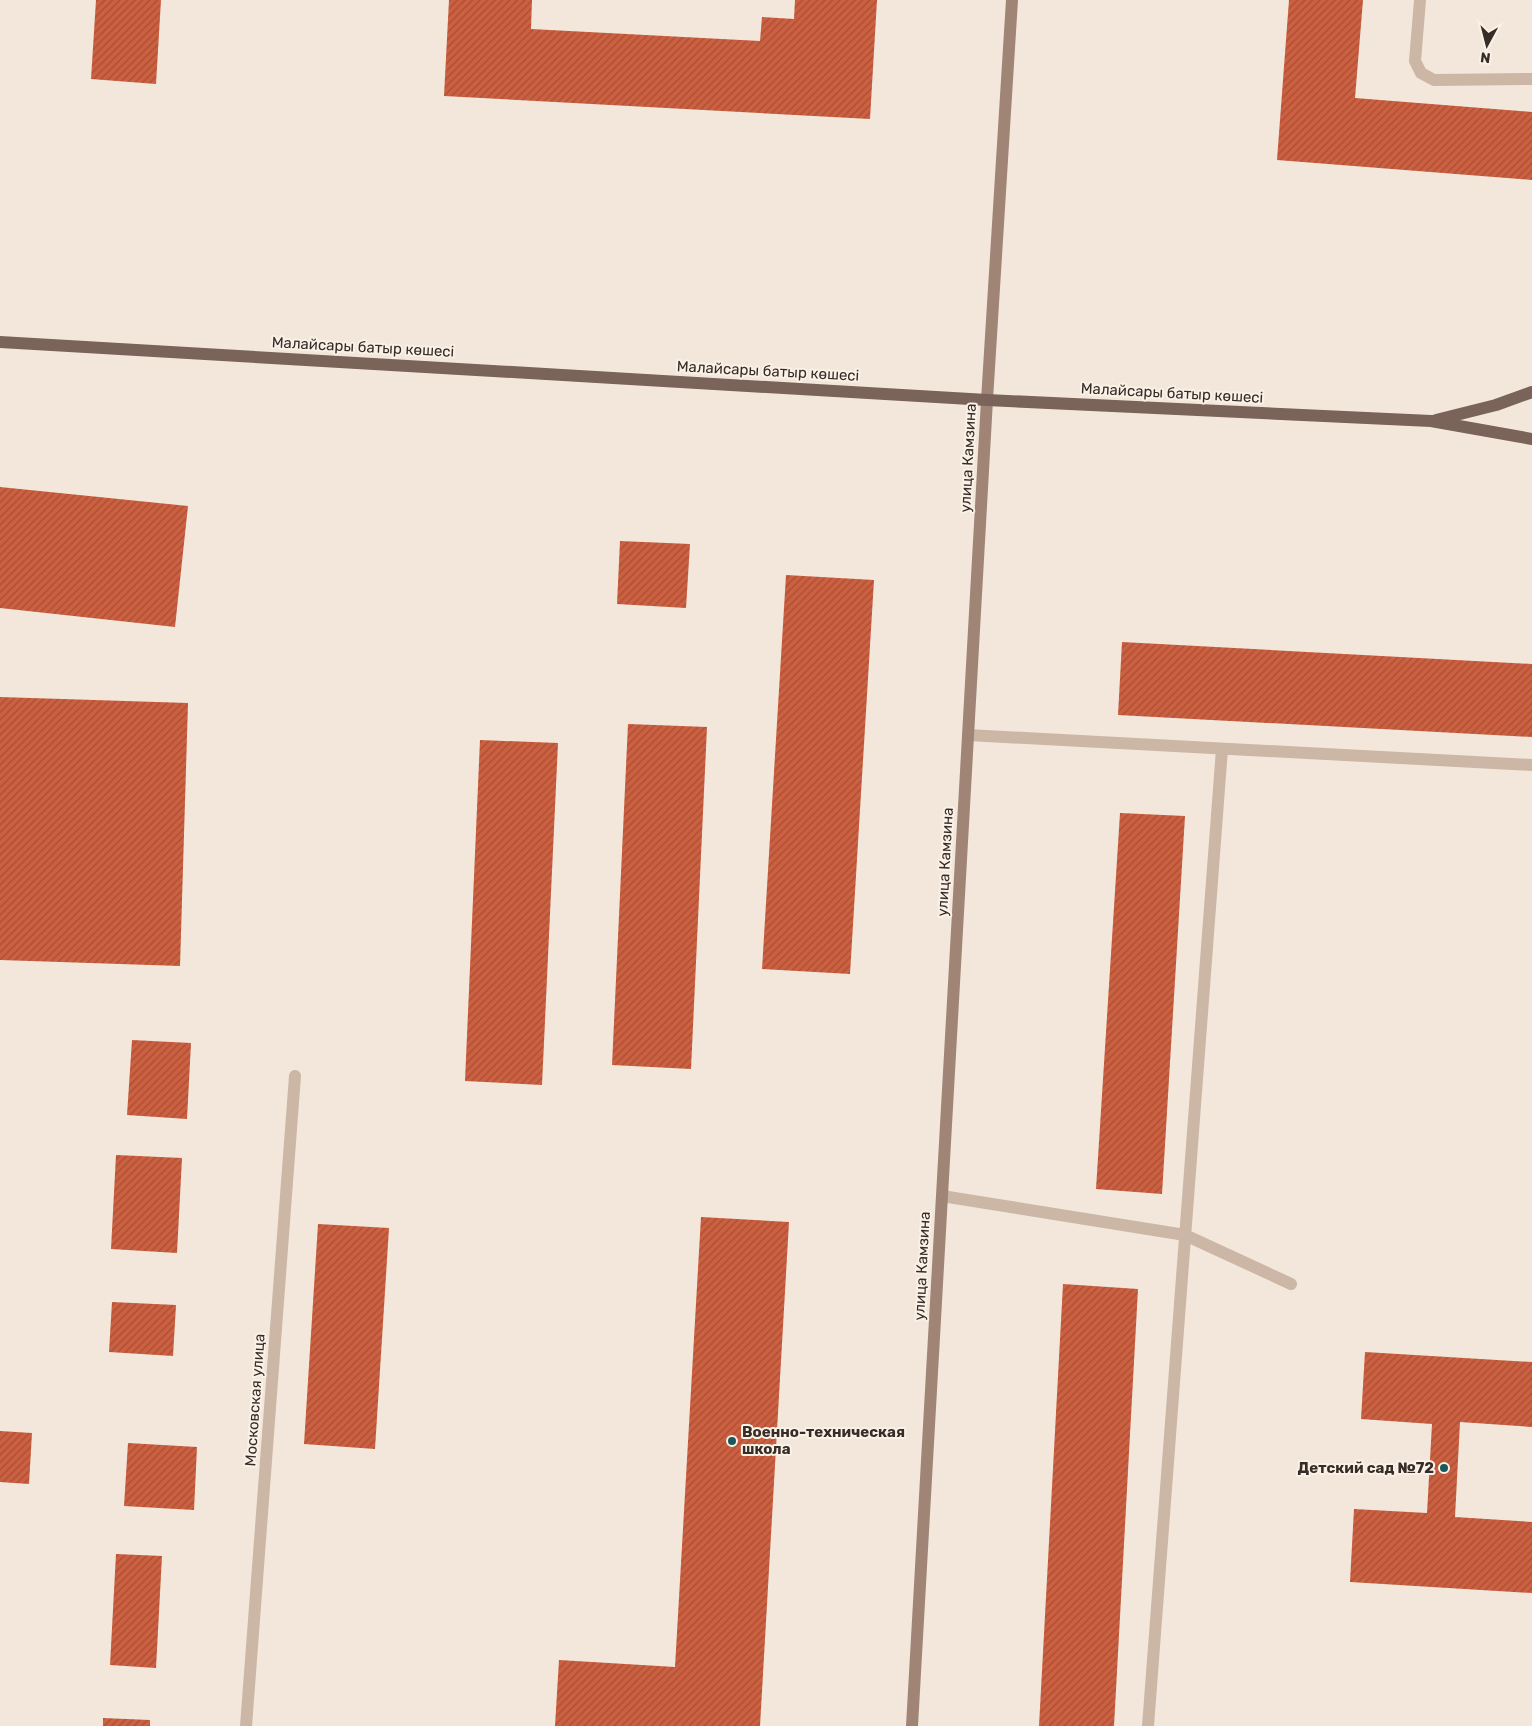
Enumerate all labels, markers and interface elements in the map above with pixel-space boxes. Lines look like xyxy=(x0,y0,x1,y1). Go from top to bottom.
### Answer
north arrow xyxy=(1462,20,1512,70)
text: N xyxy=(1479,48,1492,66)
street label: Малайсары батыр көшесі xyxy=(271,333,455,361)
street label: Малайсары батыр көшесі xyxy=(676,357,860,385)
street label: Малайсары батыр көшесі xyxy=(1080,379,1264,407)
street label: улица Камзина xyxy=(956,403,980,513)
street label: улица Камзина xyxy=(933,807,957,917)
street label: улица Камзина xyxy=(910,1211,934,1321)
street label: Московская улица xyxy=(241,1333,269,1467)
place label: Военно-техническая школа xyxy=(742,1423,905,1458)
marker: Военно-техническая школа xyxy=(726,1435,738,1447)
place label: Детский сад №72 xyxy=(1298,1459,1434,1477)
marker: Детский сад №72 xyxy=(1438,1462,1450,1474)

